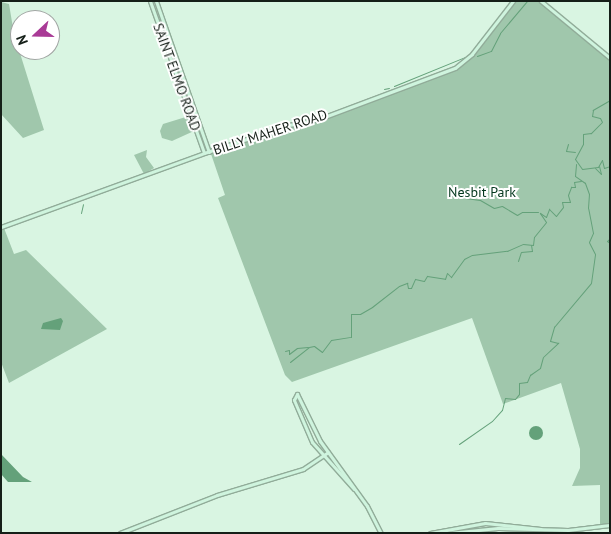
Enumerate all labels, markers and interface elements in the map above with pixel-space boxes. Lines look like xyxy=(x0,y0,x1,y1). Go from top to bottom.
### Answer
north arrow xyxy=(10,10,60,60)
street label: SAINT ELMO ROAD xyxy=(150,21,204,133)
text: N xyxy=(12,33,32,48)
street label: BILLY MAHER ROAD xyxy=(211,106,329,158)
park label: Nesbit Park xyxy=(448,184,516,200)

